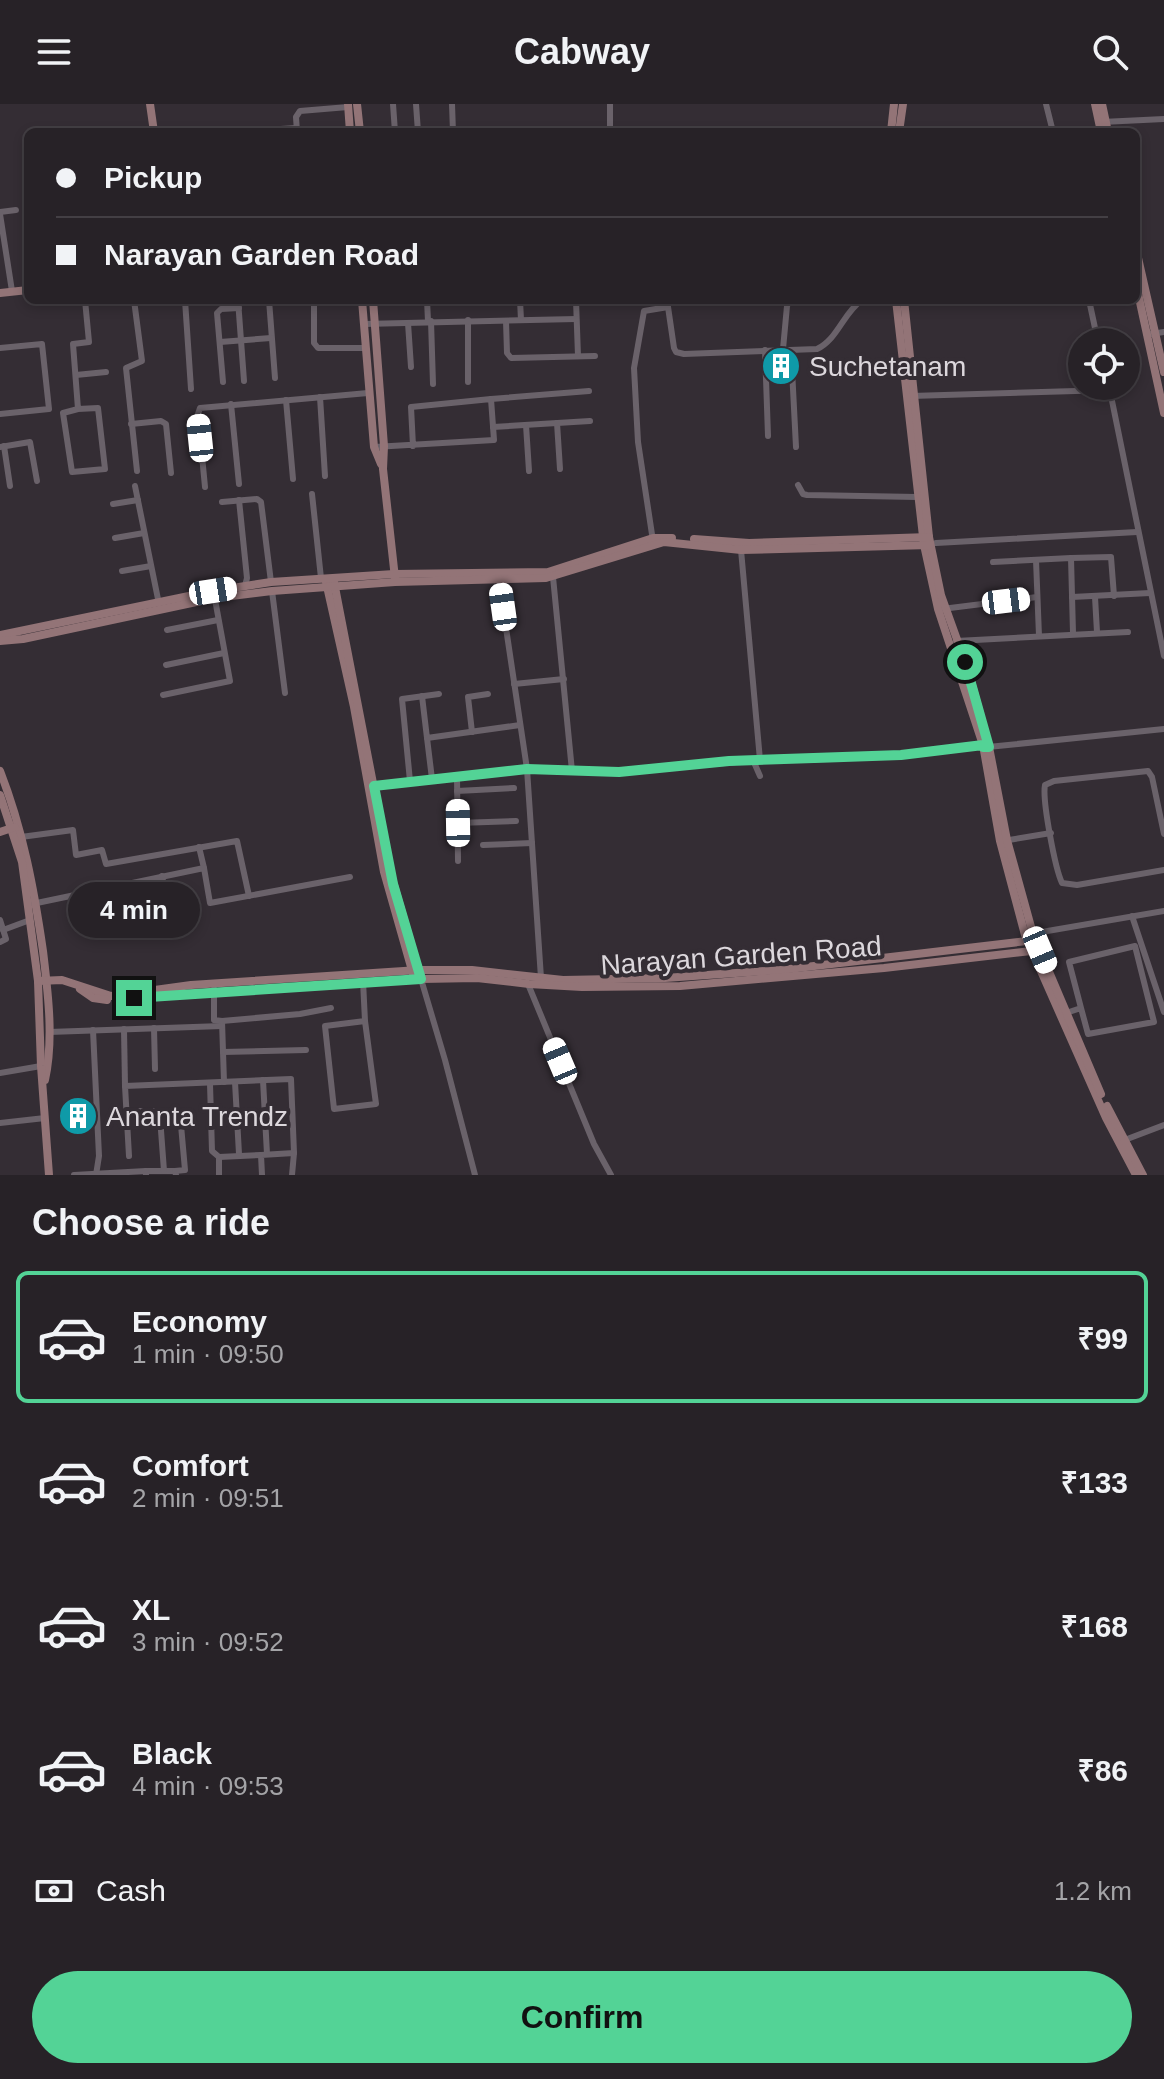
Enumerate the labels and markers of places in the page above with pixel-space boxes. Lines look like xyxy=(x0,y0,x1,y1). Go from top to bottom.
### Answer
building icon: Suchetanam xyxy=(760,345,802,387)
place label: Suchetanam xyxy=(809,351,966,382)
building icon: Ananta Trendz xyxy=(57,1095,99,1137)
place label: Ananta Trendz xyxy=(106,1101,288,1132)

